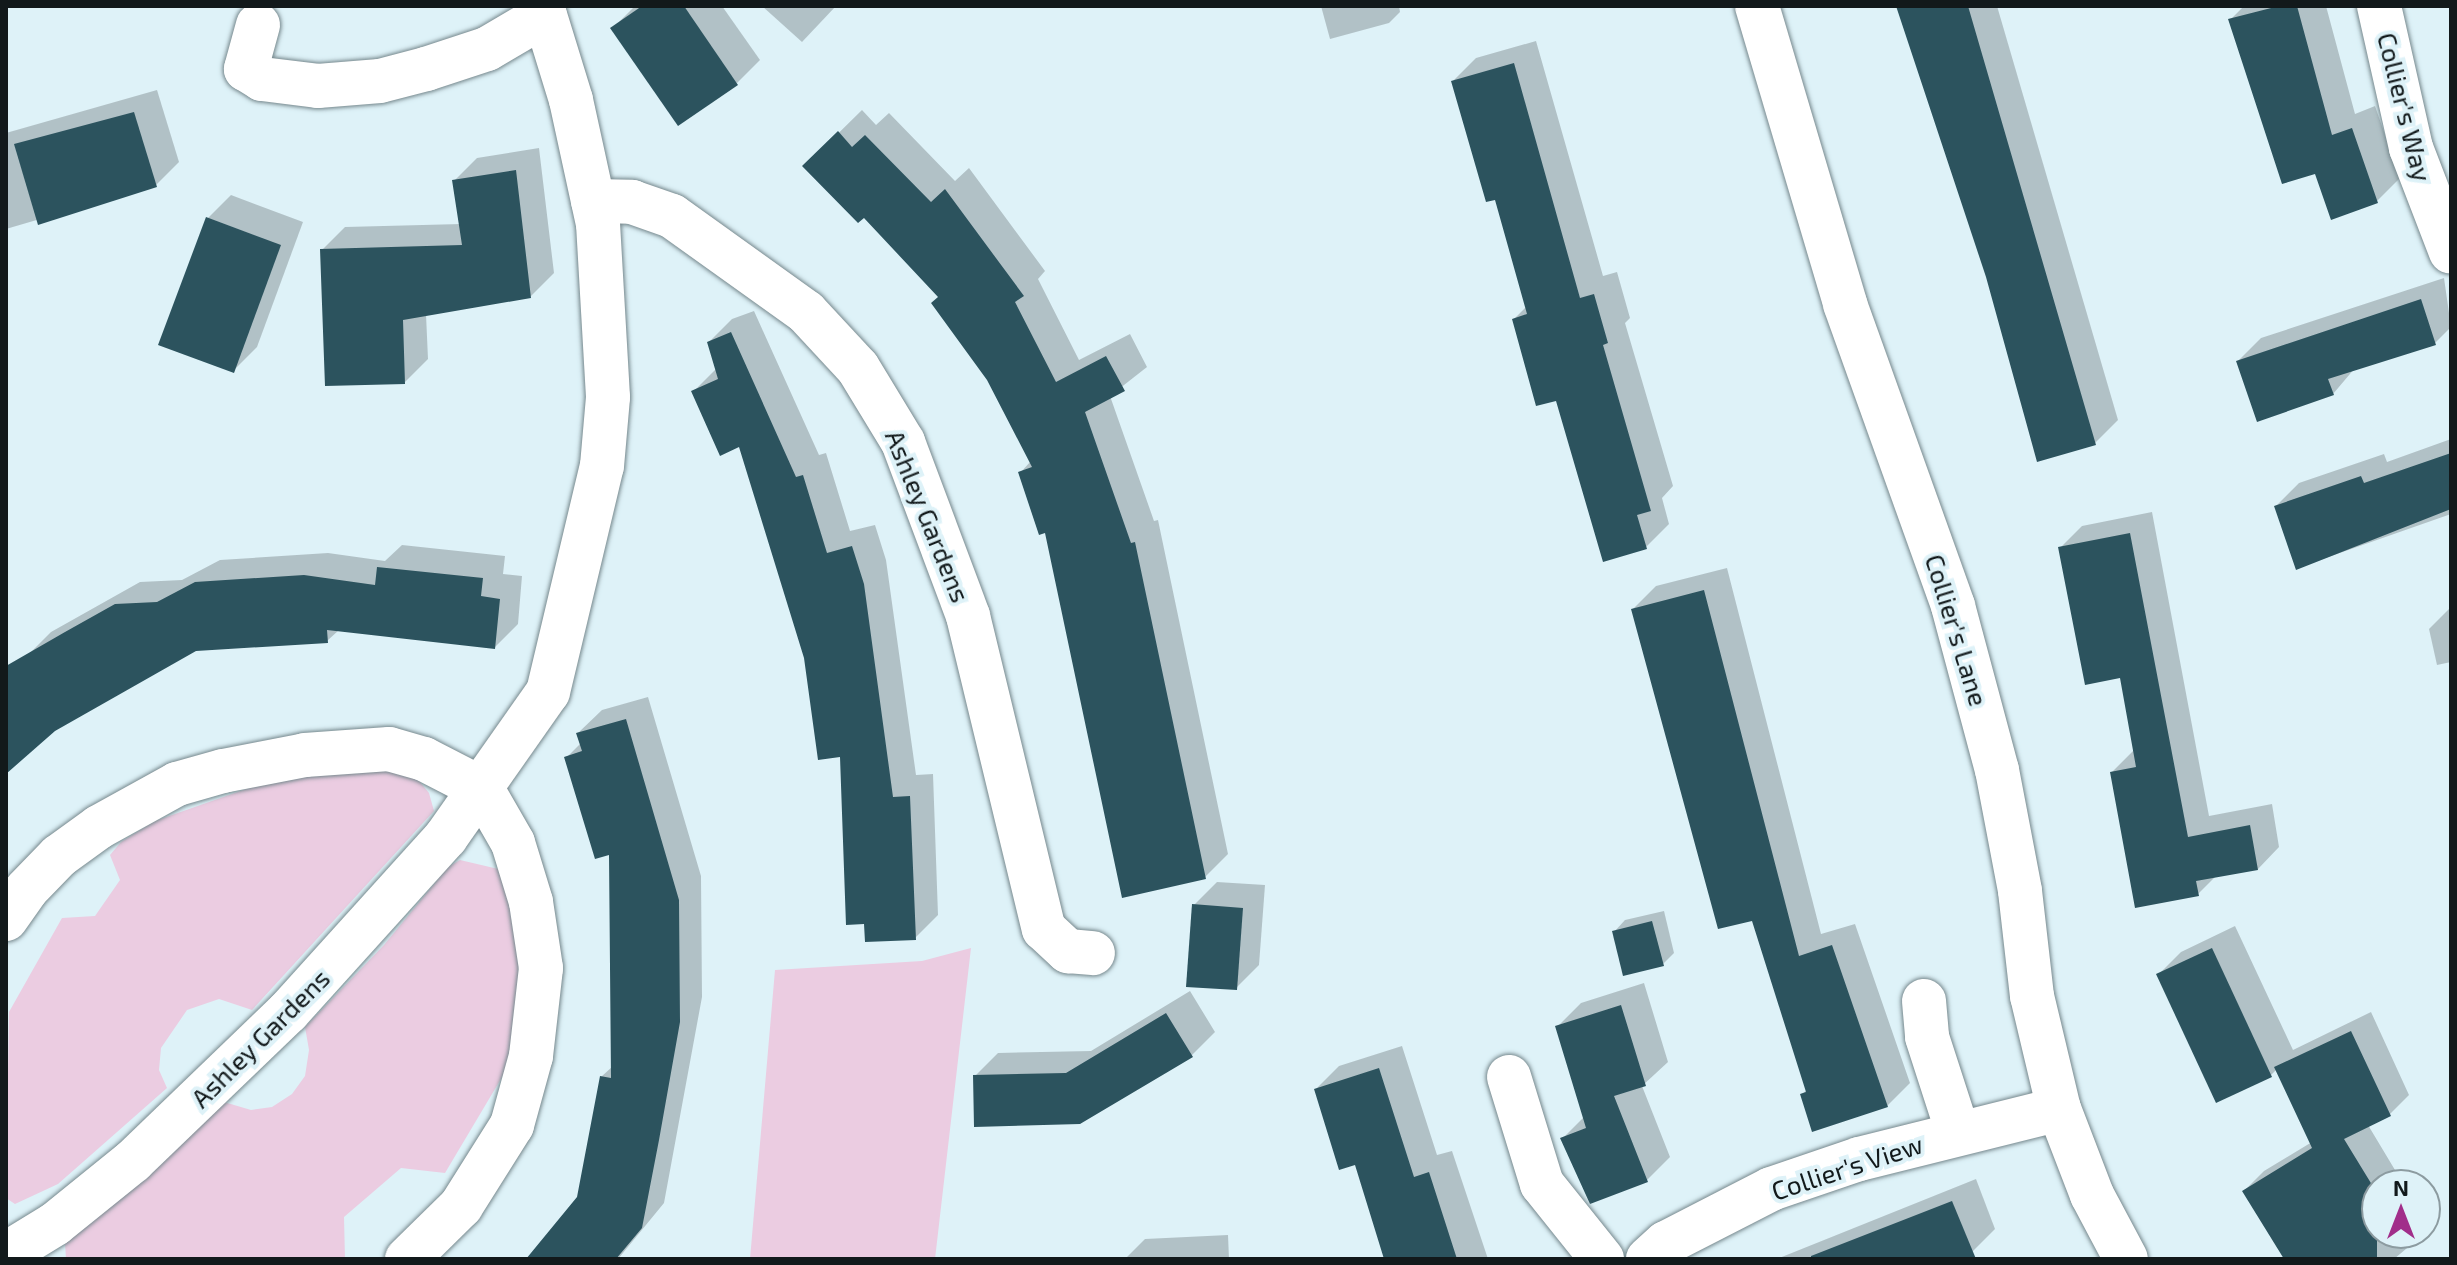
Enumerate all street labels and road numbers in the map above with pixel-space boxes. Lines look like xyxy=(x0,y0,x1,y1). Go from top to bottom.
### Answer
street label: Collier's Way xyxy=(2371,29,2439,185)
street label: Ashley Gardens xyxy=(879,425,977,607)
street label: Collier's Lane xyxy=(1919,550,1995,710)
street label: Ashley Gardens xyxy=(184,962,336,1114)
street label: Collier's View xyxy=(1767,1128,1927,1206)

